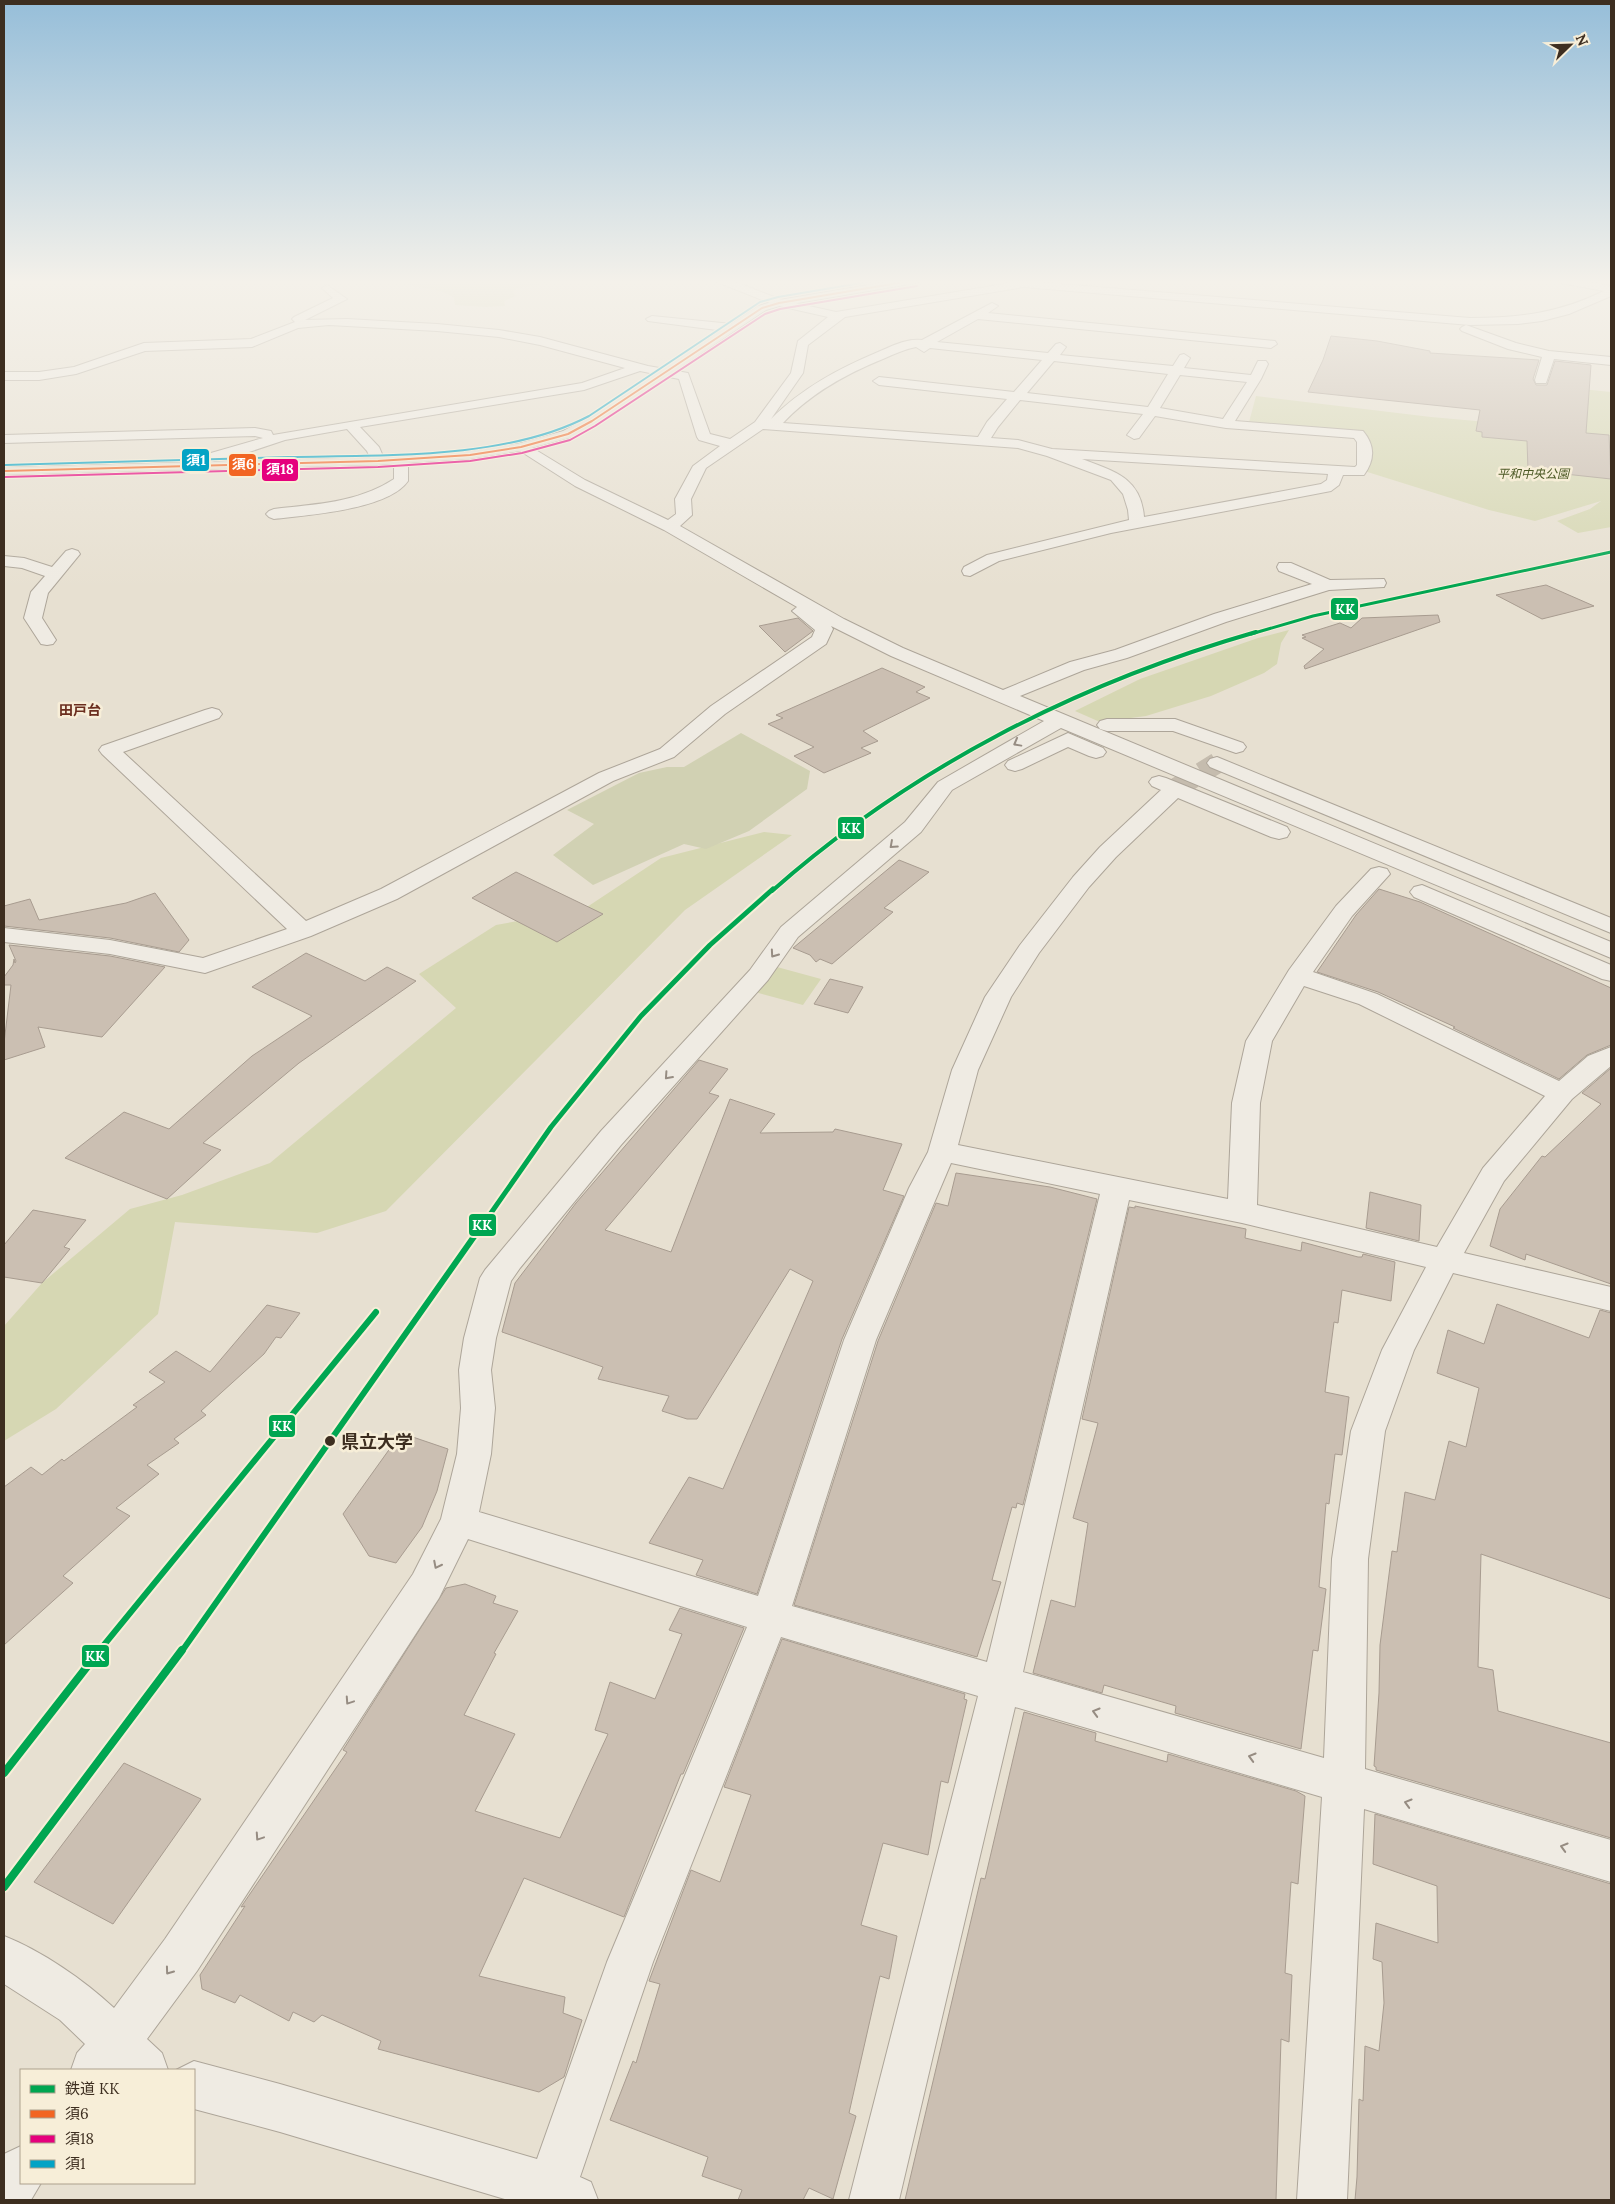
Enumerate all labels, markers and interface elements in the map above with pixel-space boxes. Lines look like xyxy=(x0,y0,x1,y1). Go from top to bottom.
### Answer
north arrow xyxy=(1545,20,1595,70)
text: N xyxy=(1572,31,1592,49)
line badge: 須1 xyxy=(181,448,210,472)
text: 須1 xyxy=(186,451,206,469)
line badge: 須6 xyxy=(228,453,257,477)
text: 須6 xyxy=(232,455,254,473)
line badge: 須18 xyxy=(261,458,299,482)
text: 須18 xyxy=(266,460,294,478)
park label: 平和中央公園 xyxy=(1497,466,1571,481)
line badge: KK xyxy=(1330,597,1359,621)
text: KK xyxy=(1335,600,1355,618)
district label: 田戸台 xyxy=(59,701,101,719)
one-way arrow xyxy=(1014,737,1023,747)
line badge: KK xyxy=(837,816,865,840)
text: KK xyxy=(841,819,861,837)
one-way arrow xyxy=(890,839,899,848)
one-way arrow xyxy=(771,948,780,958)
one-way arrow xyxy=(664,1071,673,1080)
line badge: KK xyxy=(468,1213,497,1237)
text: KK xyxy=(472,1216,492,1234)
line badge: KK xyxy=(268,1414,296,1438)
text: KK xyxy=(272,1417,292,1435)
place label: 県立大学 xyxy=(341,1430,413,1453)
marker: 県立大学 xyxy=(323,1434,337,1448)
one-way arrow xyxy=(433,1559,443,1568)
line badge: KK xyxy=(81,1644,110,1668)
text: KK xyxy=(85,1647,105,1665)
one-way arrow xyxy=(346,1696,355,1705)
one-way arrow xyxy=(1093,1707,1101,1717)
one-way arrow xyxy=(1249,1753,1257,1763)
one-way arrow xyxy=(1405,1798,1413,1808)
one-way arrow xyxy=(256,1831,265,1840)
one-way arrow xyxy=(1561,1843,1569,1853)
one-way arrow xyxy=(165,1966,175,1975)
legend xyxy=(20,2069,195,2184)
text: 鉄道 KK xyxy=(65,2079,120,2098)
text: 須6 xyxy=(65,2104,89,2123)
text: 須18 xyxy=(65,2129,94,2148)
text: 須1 xyxy=(65,2154,85,2173)

